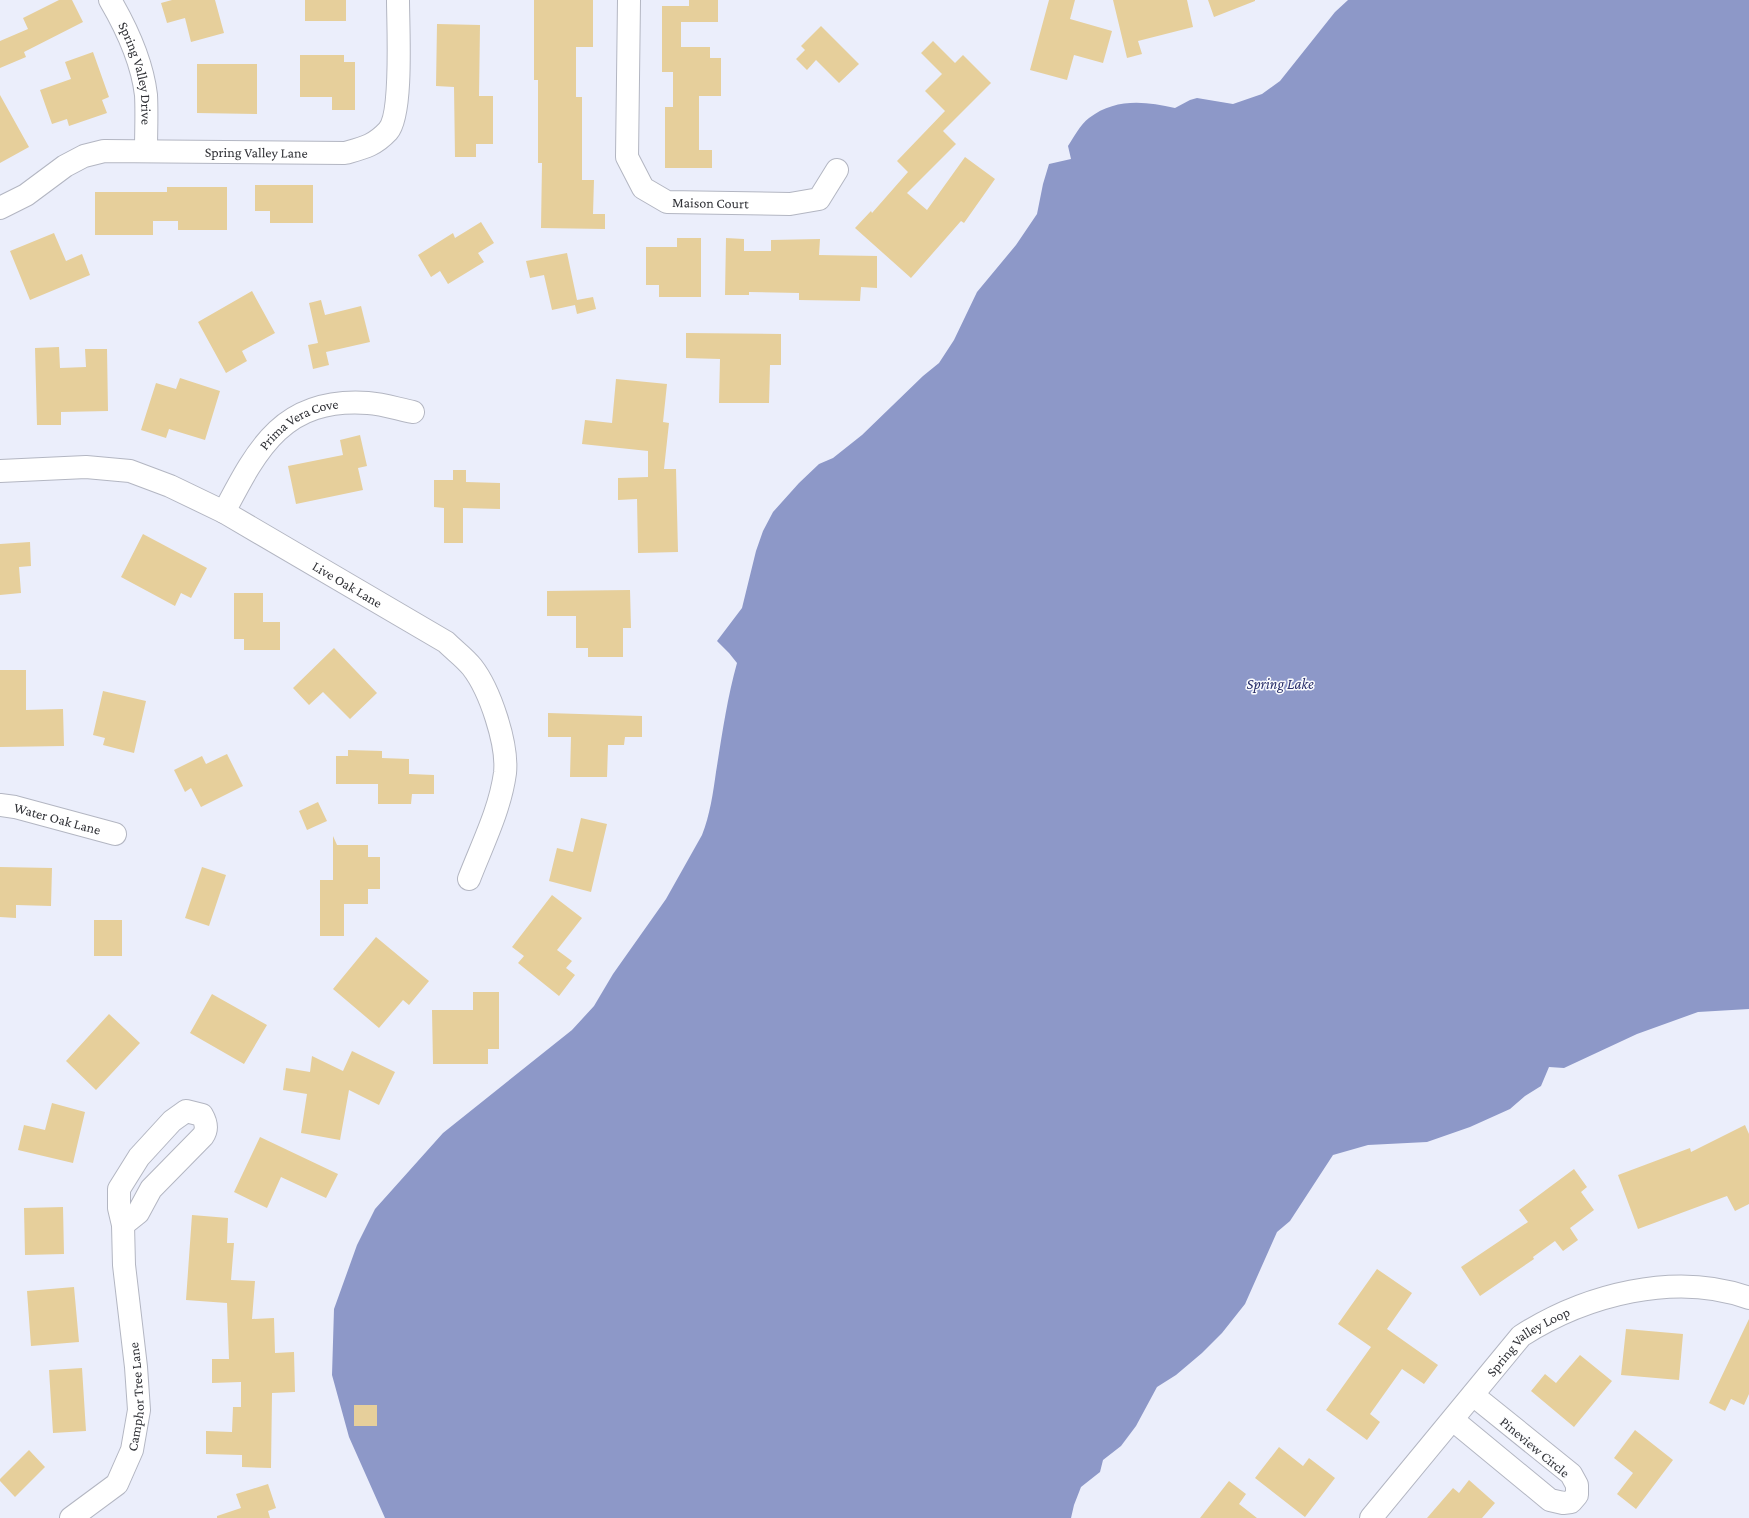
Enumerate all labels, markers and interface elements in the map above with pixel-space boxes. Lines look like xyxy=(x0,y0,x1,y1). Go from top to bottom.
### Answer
street label: Spring Valley Drive xyxy=(115,19,154,125)
street label: Spring Valley Lane xyxy=(205,144,308,161)
street label: Maison Court xyxy=(672,194,749,211)
street label: Prima Vera Cove xyxy=(256,395,339,453)
street label: Live Oak Lane xyxy=(310,558,385,611)
water label: Spring Lake xyxy=(1246,676,1314,693)
street label: Water Oak Lane xyxy=(12,799,103,838)
street label: Spring Valley Loop xyxy=(1483,1303,1572,1380)
street label: Camphor Tree Lane xyxy=(124,1341,147,1453)
street label: Pineview Circle xyxy=(1497,1413,1573,1481)

